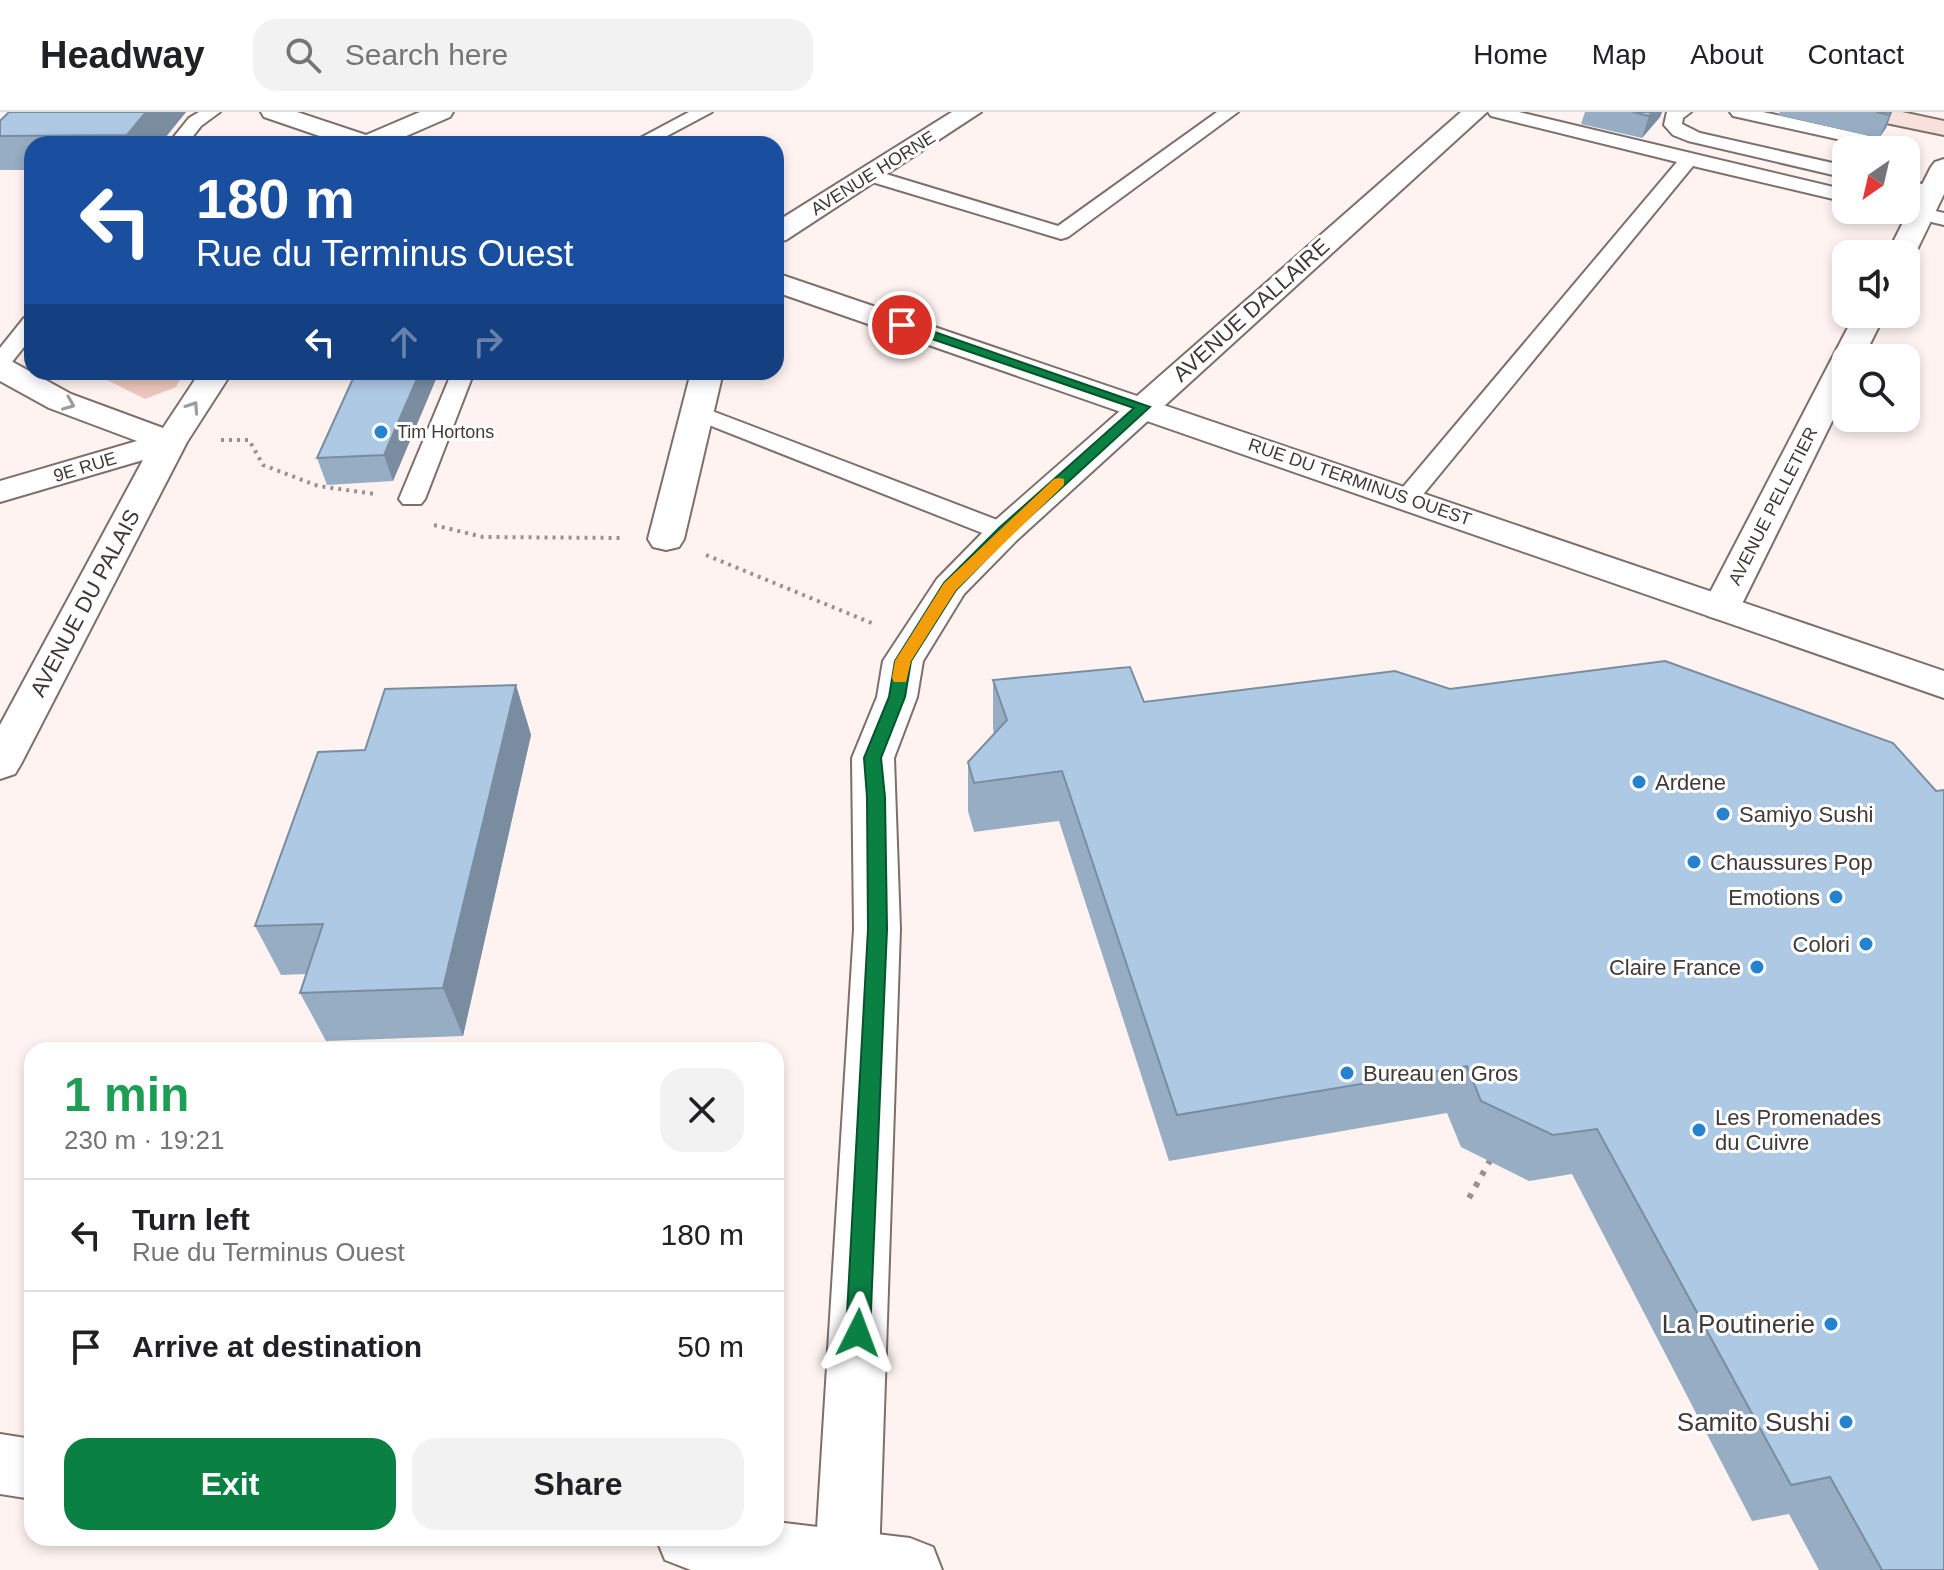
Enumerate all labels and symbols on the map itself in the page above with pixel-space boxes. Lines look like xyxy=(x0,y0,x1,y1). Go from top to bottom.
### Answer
street label: AVENUE HORNE xyxy=(807,127,939,219)
north arrow xyxy=(1832,136,1920,224)
street label: AVENUE DALLAIRE xyxy=(1168,233,1334,387)
pin xyxy=(868,291,936,359)
one-way arrow xyxy=(61,394,75,411)
one-way arrow xyxy=(183,401,198,415)
place label: Tim Hortons xyxy=(397,422,494,442)
marker: Tim Hortons xyxy=(372,423,390,441)
street label: AVENUE PELLETIER xyxy=(1724,424,1822,588)
street label: RUE DU TERMINUS OUEST xyxy=(1246,434,1474,530)
street label: 9E RUE xyxy=(51,448,119,486)
street label: AVENUE DU PALAIS xyxy=(25,505,145,701)
place label: Ardene xyxy=(1655,770,1726,795)
marker: Ardene xyxy=(1630,773,1648,791)
place label: Samiyo Sushi xyxy=(1739,802,1874,827)
marker: Samiyo Sushi xyxy=(1714,805,1732,823)
place label: Chaussures Pop xyxy=(1710,850,1873,875)
marker: Chaussures Pop xyxy=(1685,853,1703,871)
place label: Emotions xyxy=(1728,885,1820,910)
marker: Emotions xyxy=(1827,888,1845,906)
place label: Colori xyxy=(1793,932,1850,957)
marker: Colori xyxy=(1857,935,1875,953)
place label: Claire France xyxy=(1609,955,1741,980)
marker: Claire France xyxy=(1748,958,1766,976)
place label: Bureau en Gros xyxy=(1363,1061,1518,1086)
marker: Bureau en Gros xyxy=(1338,1064,1356,1082)
place label: Les Promenades du Cuivre xyxy=(1715,1105,1881,1155)
marker: Les Promenades du Cuivre xyxy=(1690,1121,1708,1139)
position arrow xyxy=(816,1291,900,1375)
place label: La Poutinerie xyxy=(1662,1309,1815,1339)
marker: La Poutinerie xyxy=(1822,1315,1840,1333)
place label: Samito Sushi xyxy=(1677,1407,1830,1437)
marker: Samito Sushi xyxy=(1837,1413,1855,1431)

